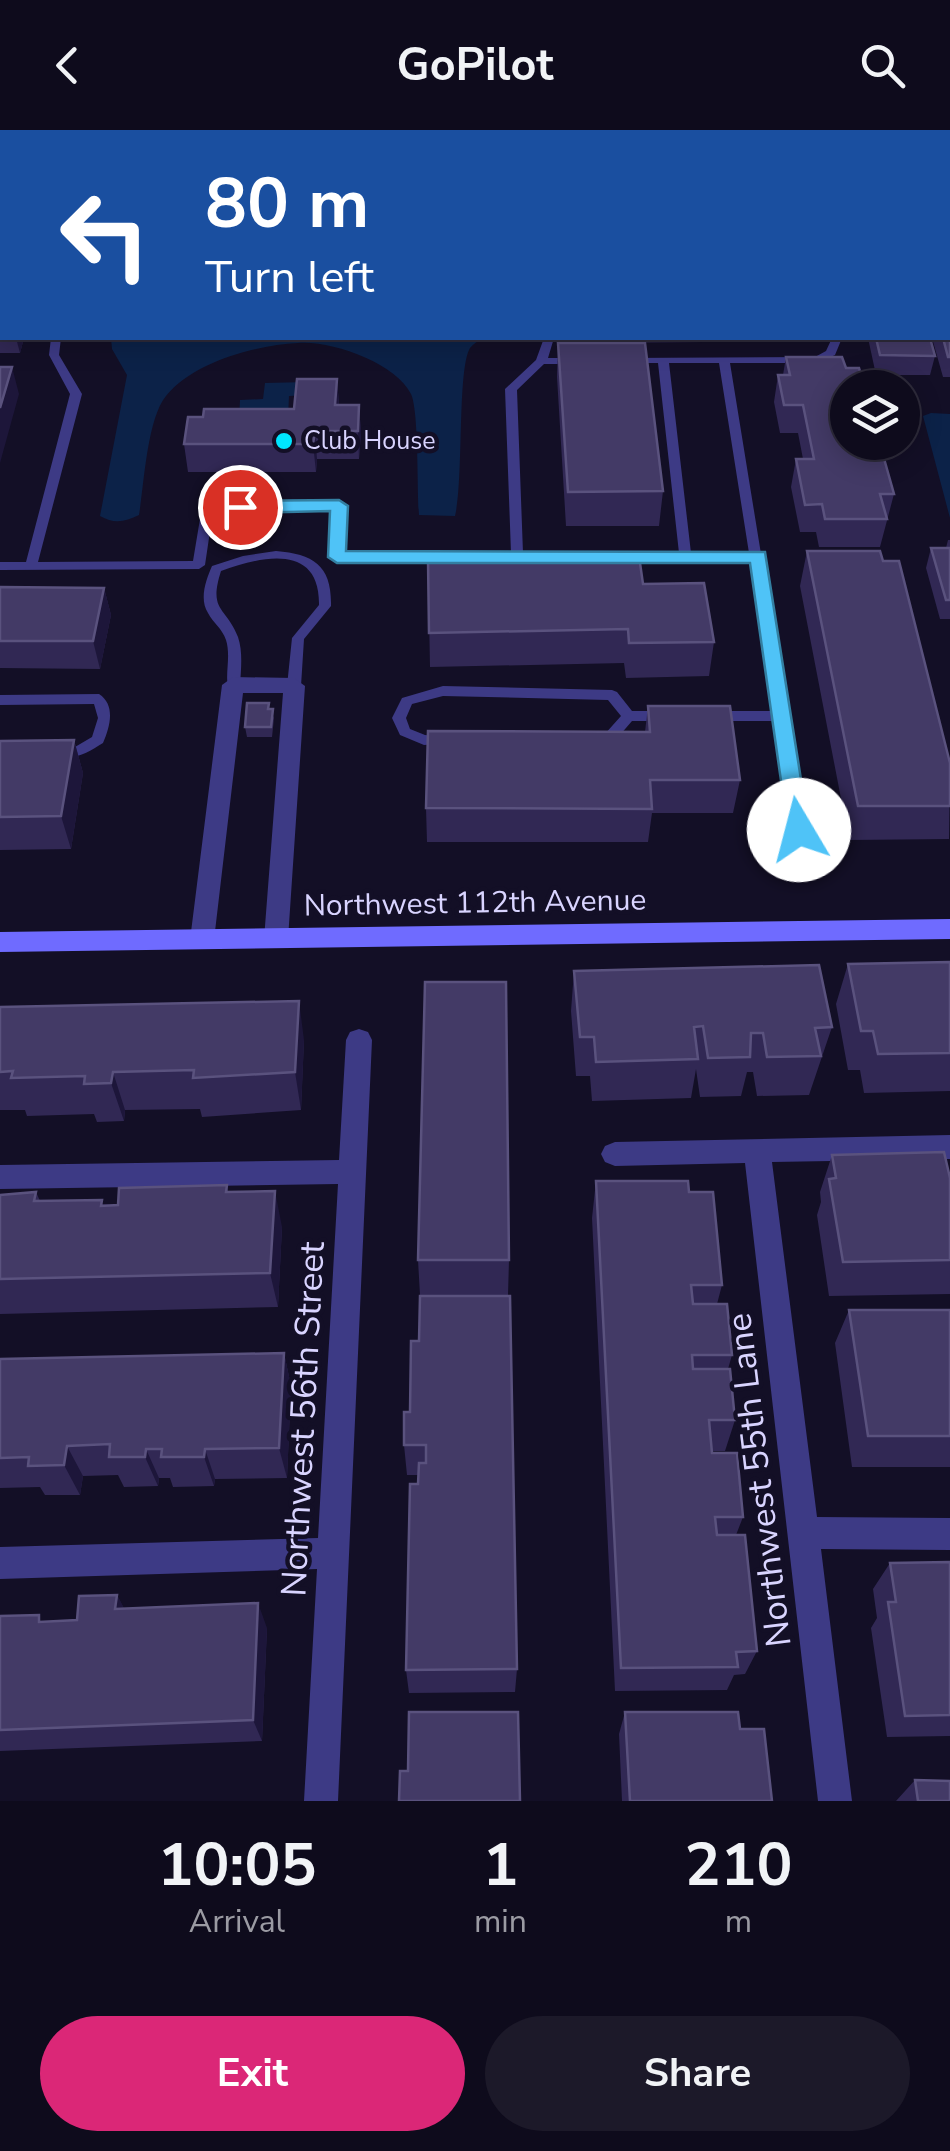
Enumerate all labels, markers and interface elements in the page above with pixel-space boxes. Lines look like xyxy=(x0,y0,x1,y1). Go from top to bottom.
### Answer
text: GoPilot xyxy=(397,35,553,96)
icon: back xyxy=(40,38,95,93)
icon: search xyxy=(855,38,910,93)
text: 80 m xyxy=(205,156,369,252)
icon: left xyxy=(40,170,170,300)
text: Turn left xyxy=(205,247,374,308)
map controls xyxy=(830,370,920,460)
button: layers xyxy=(830,370,920,460)
place label: Club House xyxy=(304,424,436,458)
marker: Club House xyxy=(273,430,295,452)
pin xyxy=(198,465,283,550)
icon: arrive xyxy=(213,480,268,535)
position arrow xyxy=(747,778,851,882)
street label: Northwest 112th Avenue xyxy=(303,880,647,926)
street label: Northwest 56th Street xyxy=(270,1240,336,1598)
street label: Northwest 55th Lane xyxy=(715,1311,803,1649)
text: 10:05 xyxy=(158,1824,316,1906)
text: 1 xyxy=(482,1824,518,1906)
text: 210 xyxy=(684,1824,792,1906)
text: Arrival xyxy=(189,1900,285,1943)
text: min xyxy=(474,1900,527,1943)
text: m xyxy=(725,1900,752,1943)
button: Exit xyxy=(40,2016,465,2131)
button: Share xyxy=(485,2016,910,2131)

